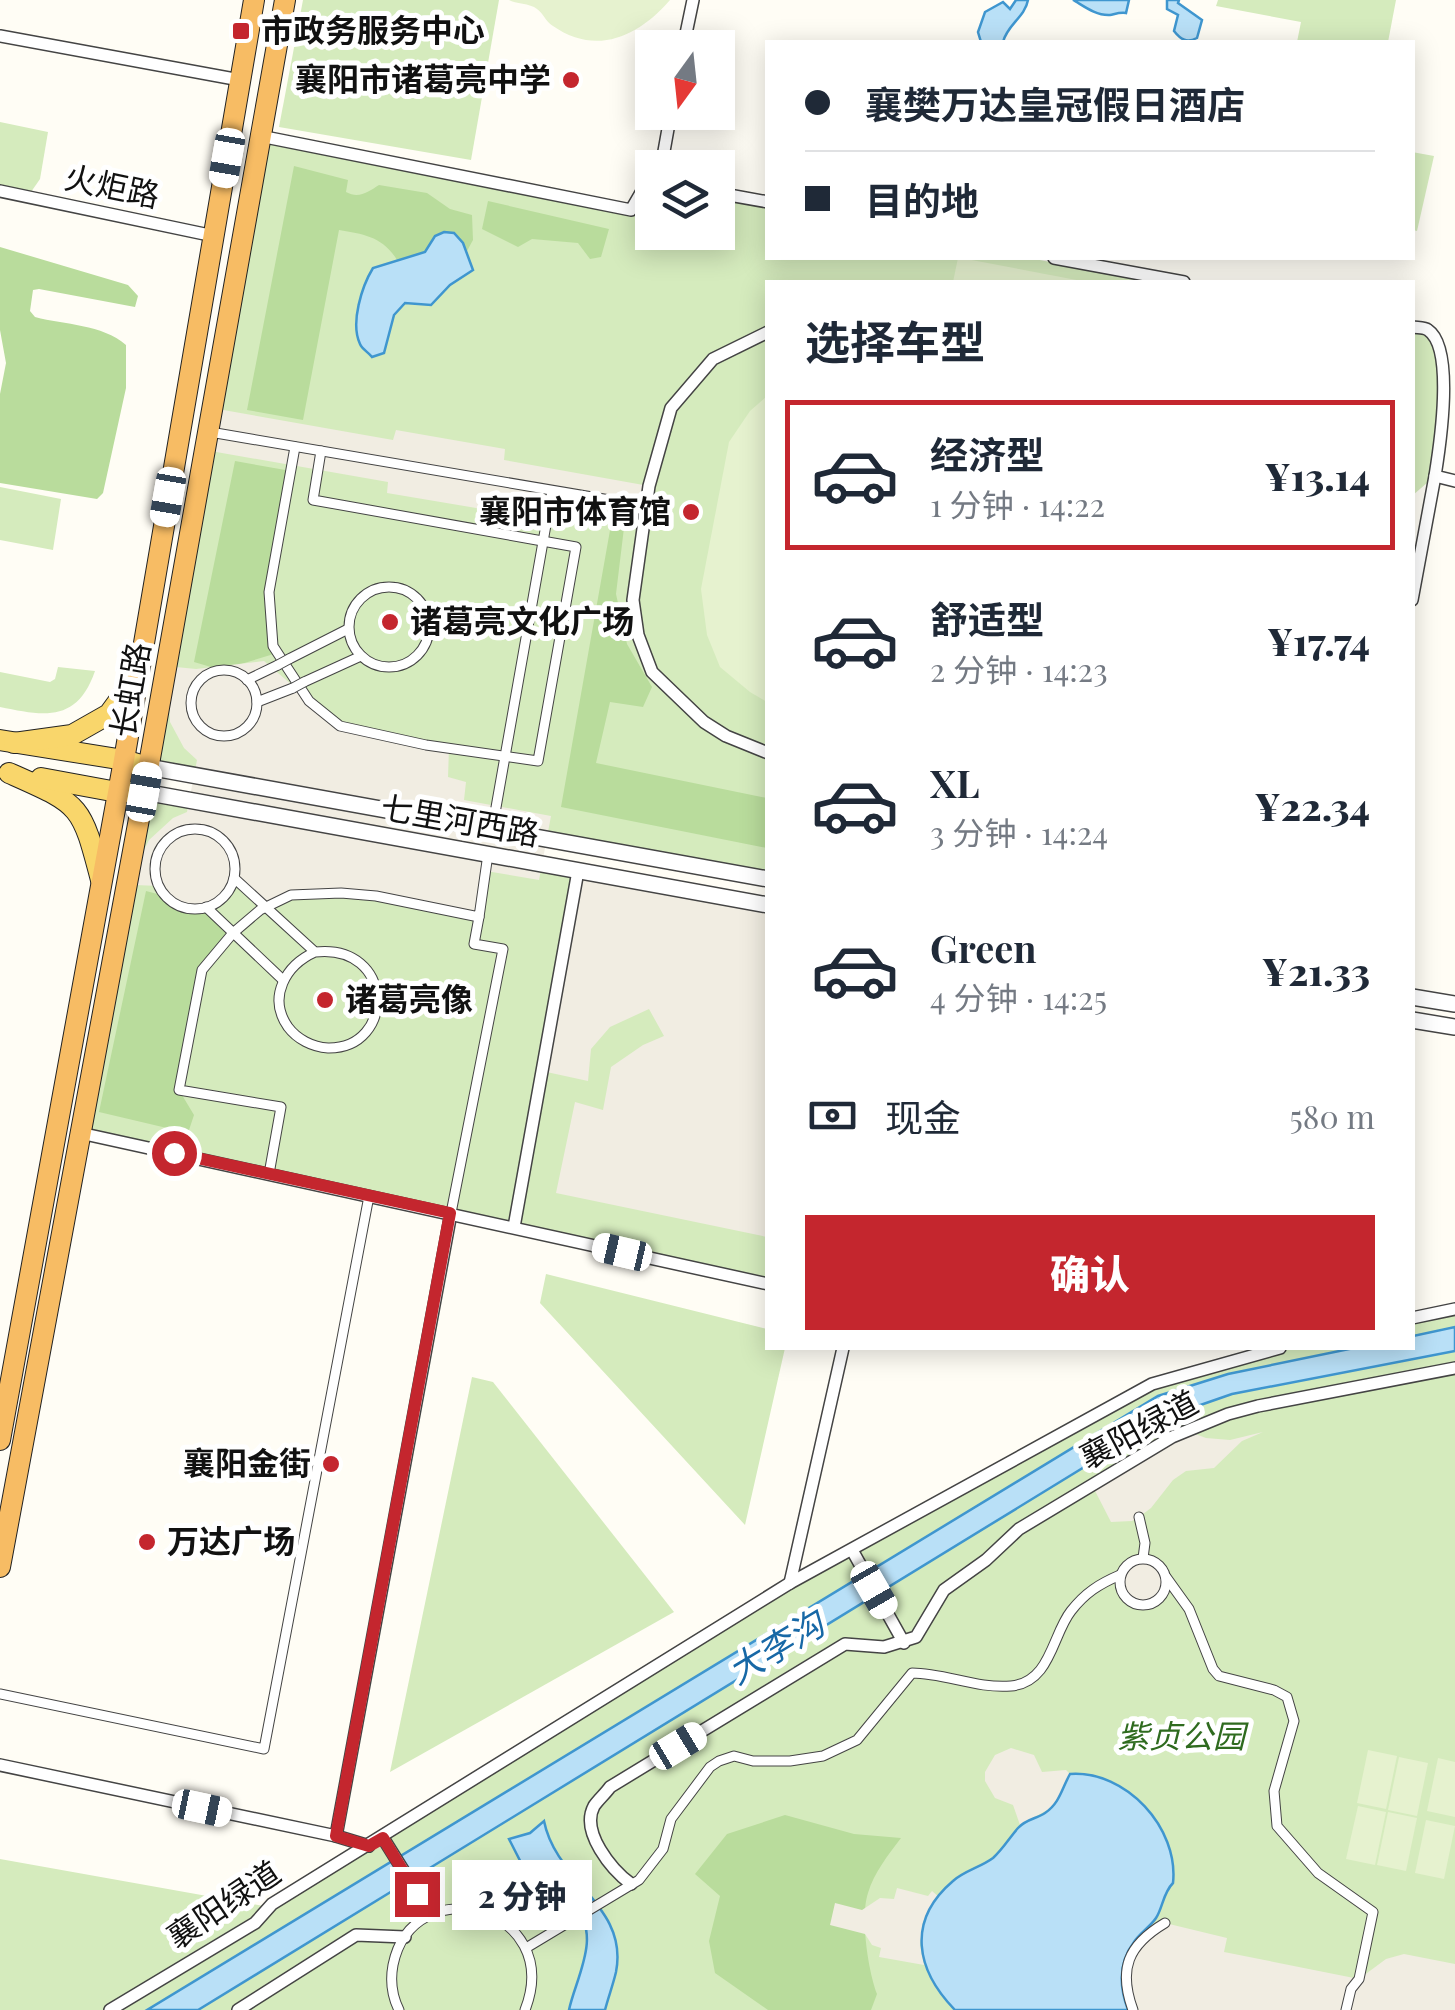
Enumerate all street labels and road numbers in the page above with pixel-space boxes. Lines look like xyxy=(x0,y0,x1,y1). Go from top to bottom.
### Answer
street label: 火炬路 xyxy=(61,154,164,216)
street label: 长虹路 xyxy=(99,639,158,741)
street label: 七里河西路 xyxy=(378,783,543,854)
street label: 襄阳绿道 xyxy=(1071,1379,1204,1477)
street label: 襄阳绿道 xyxy=(158,1849,288,1957)

